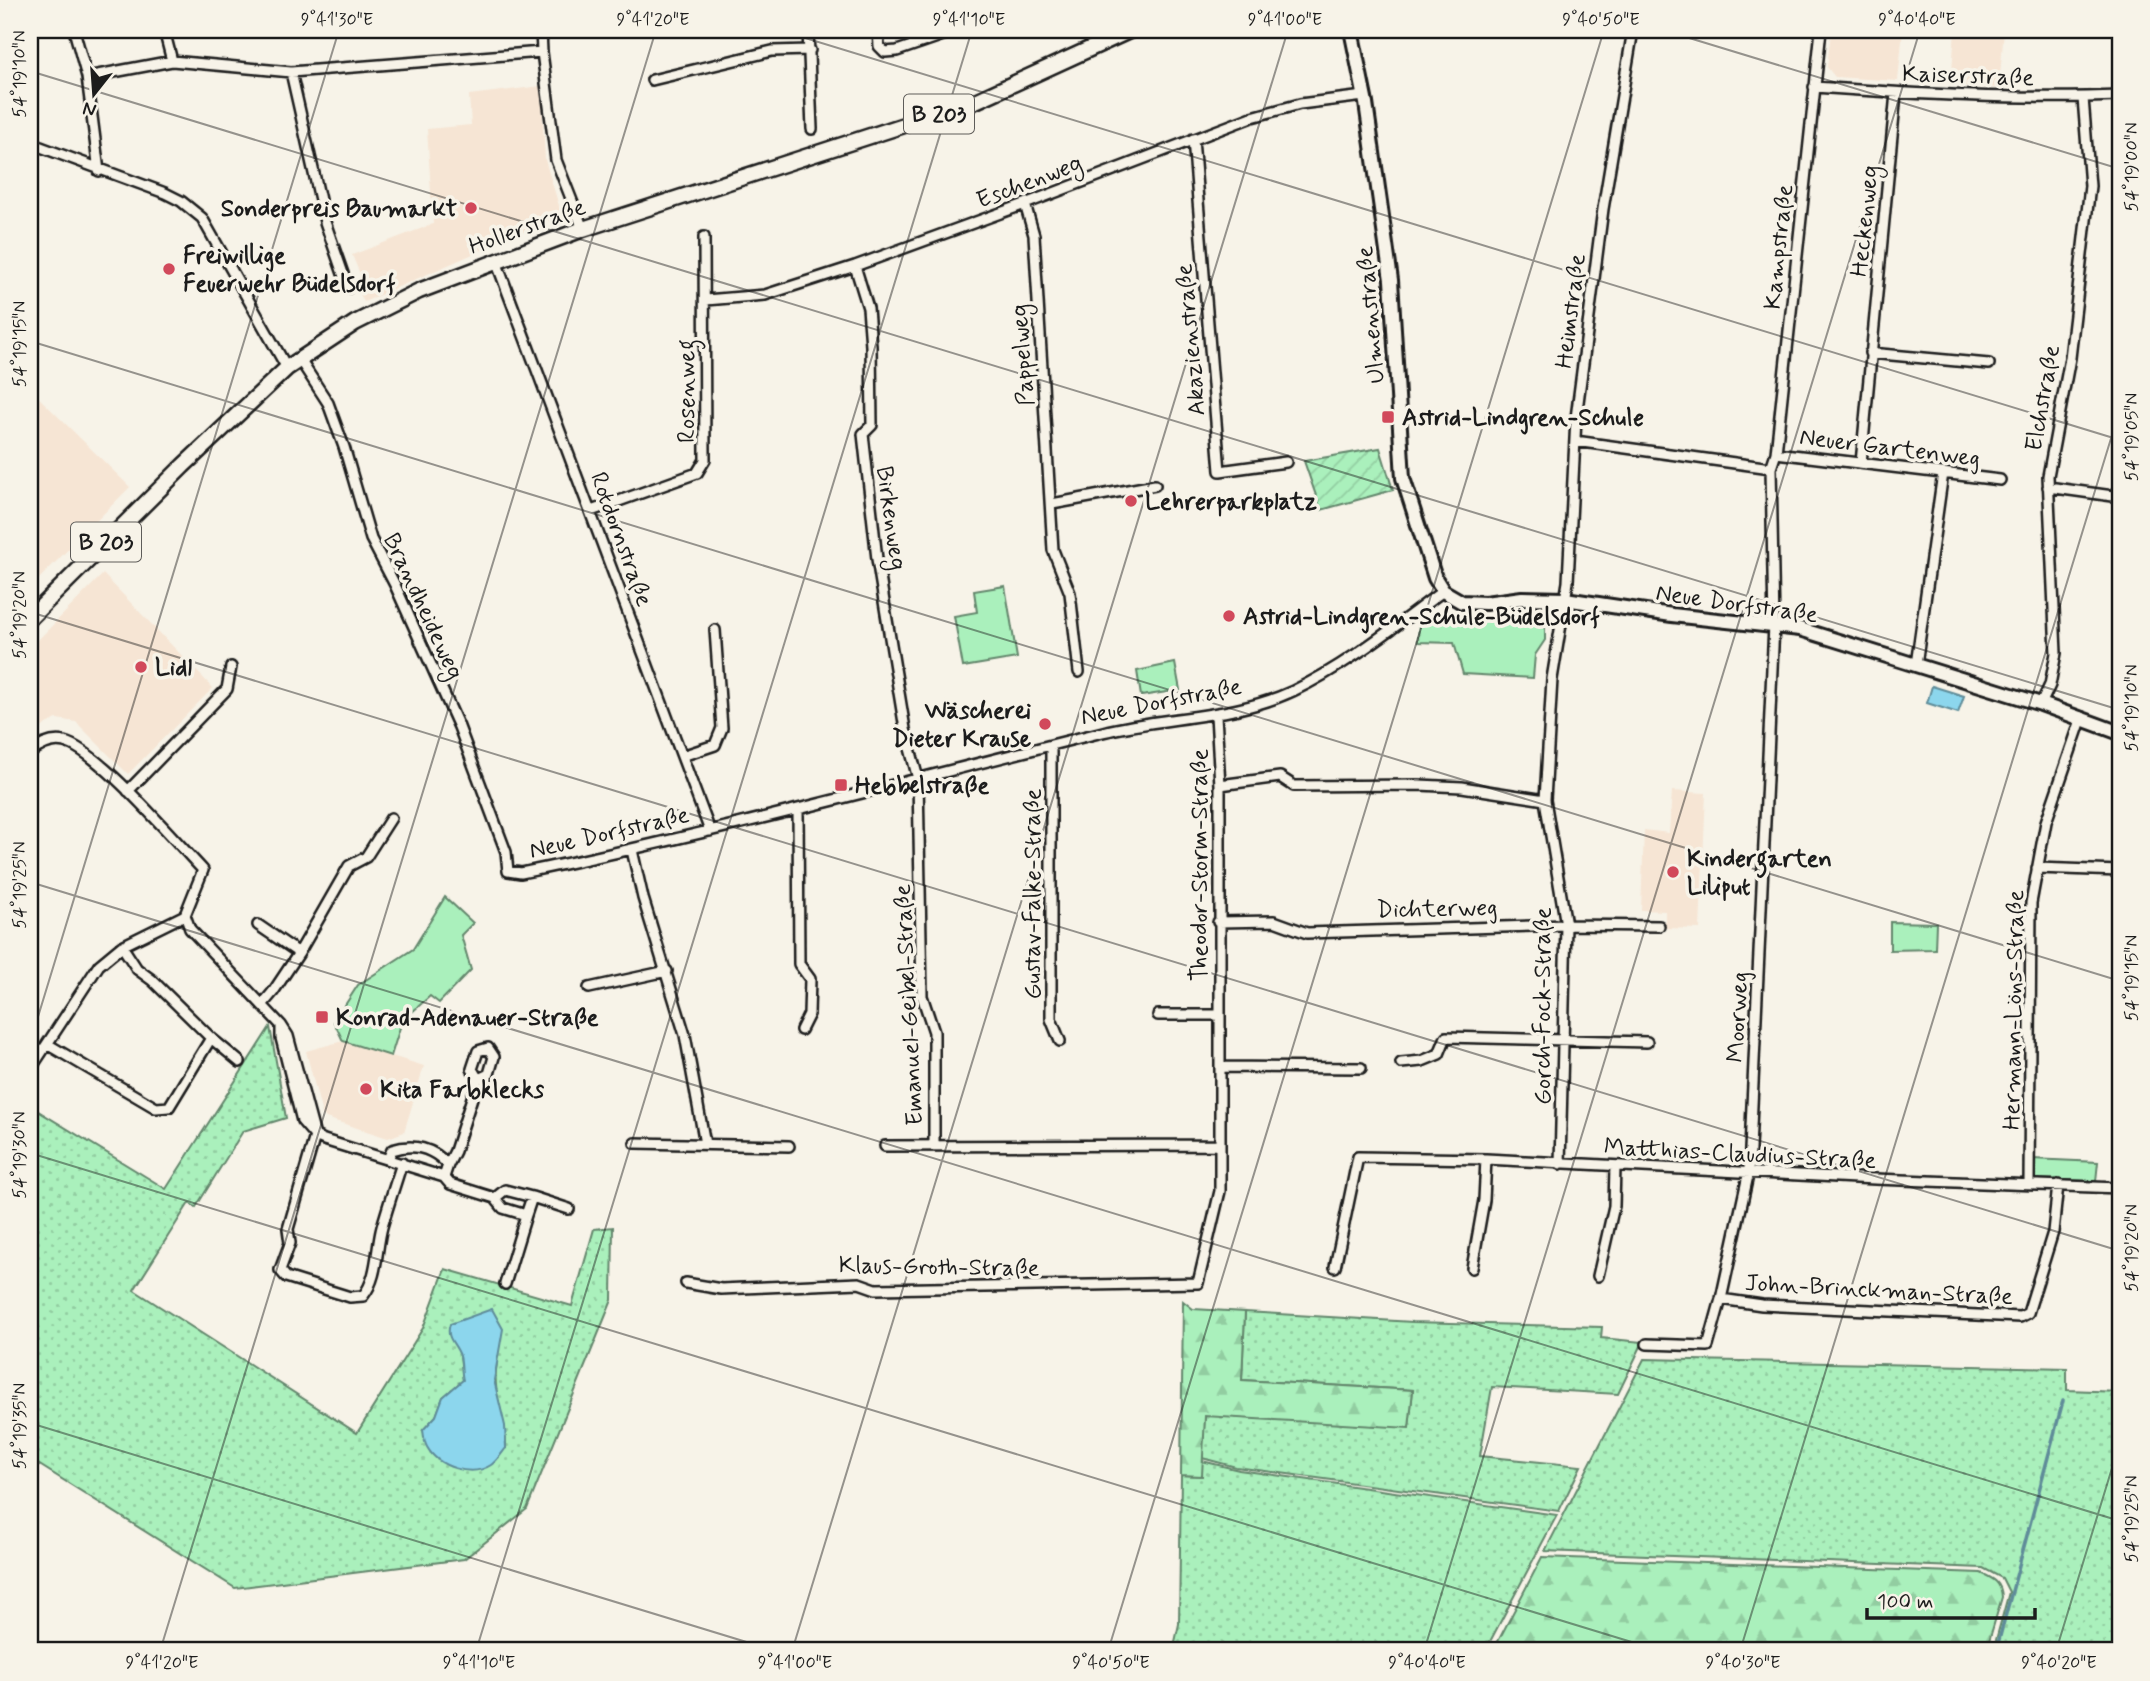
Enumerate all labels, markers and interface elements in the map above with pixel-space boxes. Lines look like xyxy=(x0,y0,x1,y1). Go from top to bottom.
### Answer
text: 9°41'30"E xyxy=(301,8,373,32)
text: 9°41'20"E xyxy=(616,8,690,32)
text: 9°41'10"E xyxy=(933,8,1005,32)
text: 9°41'00"E xyxy=(1248,8,1322,32)
text: 9°40'50"E xyxy=(1562,8,1640,32)
text: 9°40'40"E xyxy=(1878,8,1956,32)
text: 54°19'10"N xyxy=(8,30,32,118)
street label: Kaiserstraße xyxy=(1901,59,2035,94)
north arrow xyxy=(60,60,130,130)
road number: B 203 xyxy=(904,94,974,134)
text: N xyxy=(80,95,99,123)
text: 54°19'00"N xyxy=(2120,122,2144,212)
street label: Eschenweg xyxy=(972,148,1088,219)
street label: Heckenweg xyxy=(1844,164,1889,279)
street label: Kampstraße xyxy=(1758,183,1801,311)
street label: Hollerstraße xyxy=(465,192,590,263)
place label: Sonderpreis Baumarkt xyxy=(221,194,458,225)
marker: Sonderpreis Baumarkt xyxy=(463,200,479,216)
place label: Freiwillige Feuerwehr Büdelsdorf xyxy=(183,241,396,300)
street label: Ulmenstraße xyxy=(1350,245,1393,385)
street label: Heimstraße xyxy=(1549,252,1594,370)
marker: Freiwillige Feuerwehr Büdelsdorf xyxy=(161,261,177,277)
street label: Akazienstraße xyxy=(1169,262,1214,417)
text: 54°19'15"N xyxy=(8,301,32,387)
street label: Pappelweg xyxy=(1004,303,1045,407)
street label: Rosenweg xyxy=(672,339,706,443)
street label: Elchstraße xyxy=(2019,342,2068,454)
text: 54°19'05"N xyxy=(2120,393,2144,481)
place label: Astrid-Lindgren-Schule xyxy=(1402,403,1644,435)
marker: Astrid-Lindgren-Schule xyxy=(1380,409,1396,425)
street label: Neuer Gartenweg xyxy=(1798,422,1982,475)
street label: Birkenweg xyxy=(866,464,913,572)
street label: Rotdornstraße xyxy=(582,468,659,611)
place label: Lehrerparkplatz xyxy=(1145,487,1317,518)
marker: Lehrerparkplatz xyxy=(1123,493,1139,509)
road number: B 203 xyxy=(71,522,141,562)
street label: Brandheideweg xyxy=(373,528,470,686)
text: 54°19'20"N xyxy=(8,571,32,659)
street label: Neue Dorfstraße xyxy=(1654,578,1820,631)
place label: Astrid-Lindgren-Schule-Büdelsdorf xyxy=(1243,602,1600,634)
marker: Astrid-Lindgren-Schule-Büdelsdorf xyxy=(1221,608,1237,624)
place label: Lidl xyxy=(155,653,192,684)
marker: Lidl xyxy=(133,659,149,675)
text: 54°19'10"N xyxy=(2120,664,2144,752)
street label: Neue Dorfstraße xyxy=(1078,672,1245,733)
place label: Wäscherei Dieter Krause xyxy=(892,696,1032,755)
marker: Wäscherei Dieter Krause xyxy=(1037,716,1053,732)
street label: Theodor-Storm-Straße xyxy=(1185,749,1216,981)
place label: Hebbelstraße xyxy=(855,771,989,802)
marker: Hebbelstraße xyxy=(833,777,849,793)
street label: Gustav-Falke-Straße xyxy=(1018,788,1049,1000)
street label: Neue Dorfstraße xyxy=(526,800,693,867)
text: 54°19'25"N xyxy=(8,841,32,929)
place label: Kindergarten Liliput xyxy=(1687,844,1832,903)
marker: Kindergarten Liliput xyxy=(1665,864,1681,880)
street label: Emanuel-Geibel-Straße xyxy=(888,883,931,1127)
street label: Hermann-Löns-Straße xyxy=(1997,889,2032,1130)
street label: Dichterweg xyxy=(1376,893,1498,926)
street label: Gorch-Fock-Straße xyxy=(1528,907,1559,1105)
text: 54°19'15"N xyxy=(2120,935,2144,1021)
street label: Moorweg xyxy=(1721,971,1756,1063)
place label: Konrad-Adenauer-Straße xyxy=(336,1003,599,1034)
marker: Konrad-Adenauer-Straße xyxy=(314,1009,330,1025)
place label: Kita Farbklecks xyxy=(380,1075,545,1106)
marker: Kita Farbklecks xyxy=(358,1081,374,1097)
text: 54°19'30"N xyxy=(8,1111,32,1199)
street label: Matthias-Claudius-Straße xyxy=(1603,1132,1877,1177)
text: 54°19'20"N xyxy=(2120,1204,2144,1292)
street label: Klaus-Groth-Straße xyxy=(838,1250,1040,1285)
street label: John-Brinckman-Straße xyxy=(1744,1268,2014,1313)
text: 54°19'35"N xyxy=(8,1383,32,1469)
text: 54°19'25"N xyxy=(2120,1475,2144,1563)
scale bar xyxy=(1867,1576,2035,1620)
text: 100 m xyxy=(1877,1588,1933,1616)
text: 9°41'20"E xyxy=(125,1651,199,1675)
text: 9°41'10"E xyxy=(443,1651,515,1675)
text: 9°41'00"E xyxy=(758,1651,832,1675)
text: 9°40'50"E xyxy=(1072,1651,1150,1675)
text: 9°40'40"E xyxy=(1388,1651,1466,1675)
text: 9°40'30"E xyxy=(1705,1651,1781,1675)
text: 9°40'20"E xyxy=(2021,1651,2097,1675)

